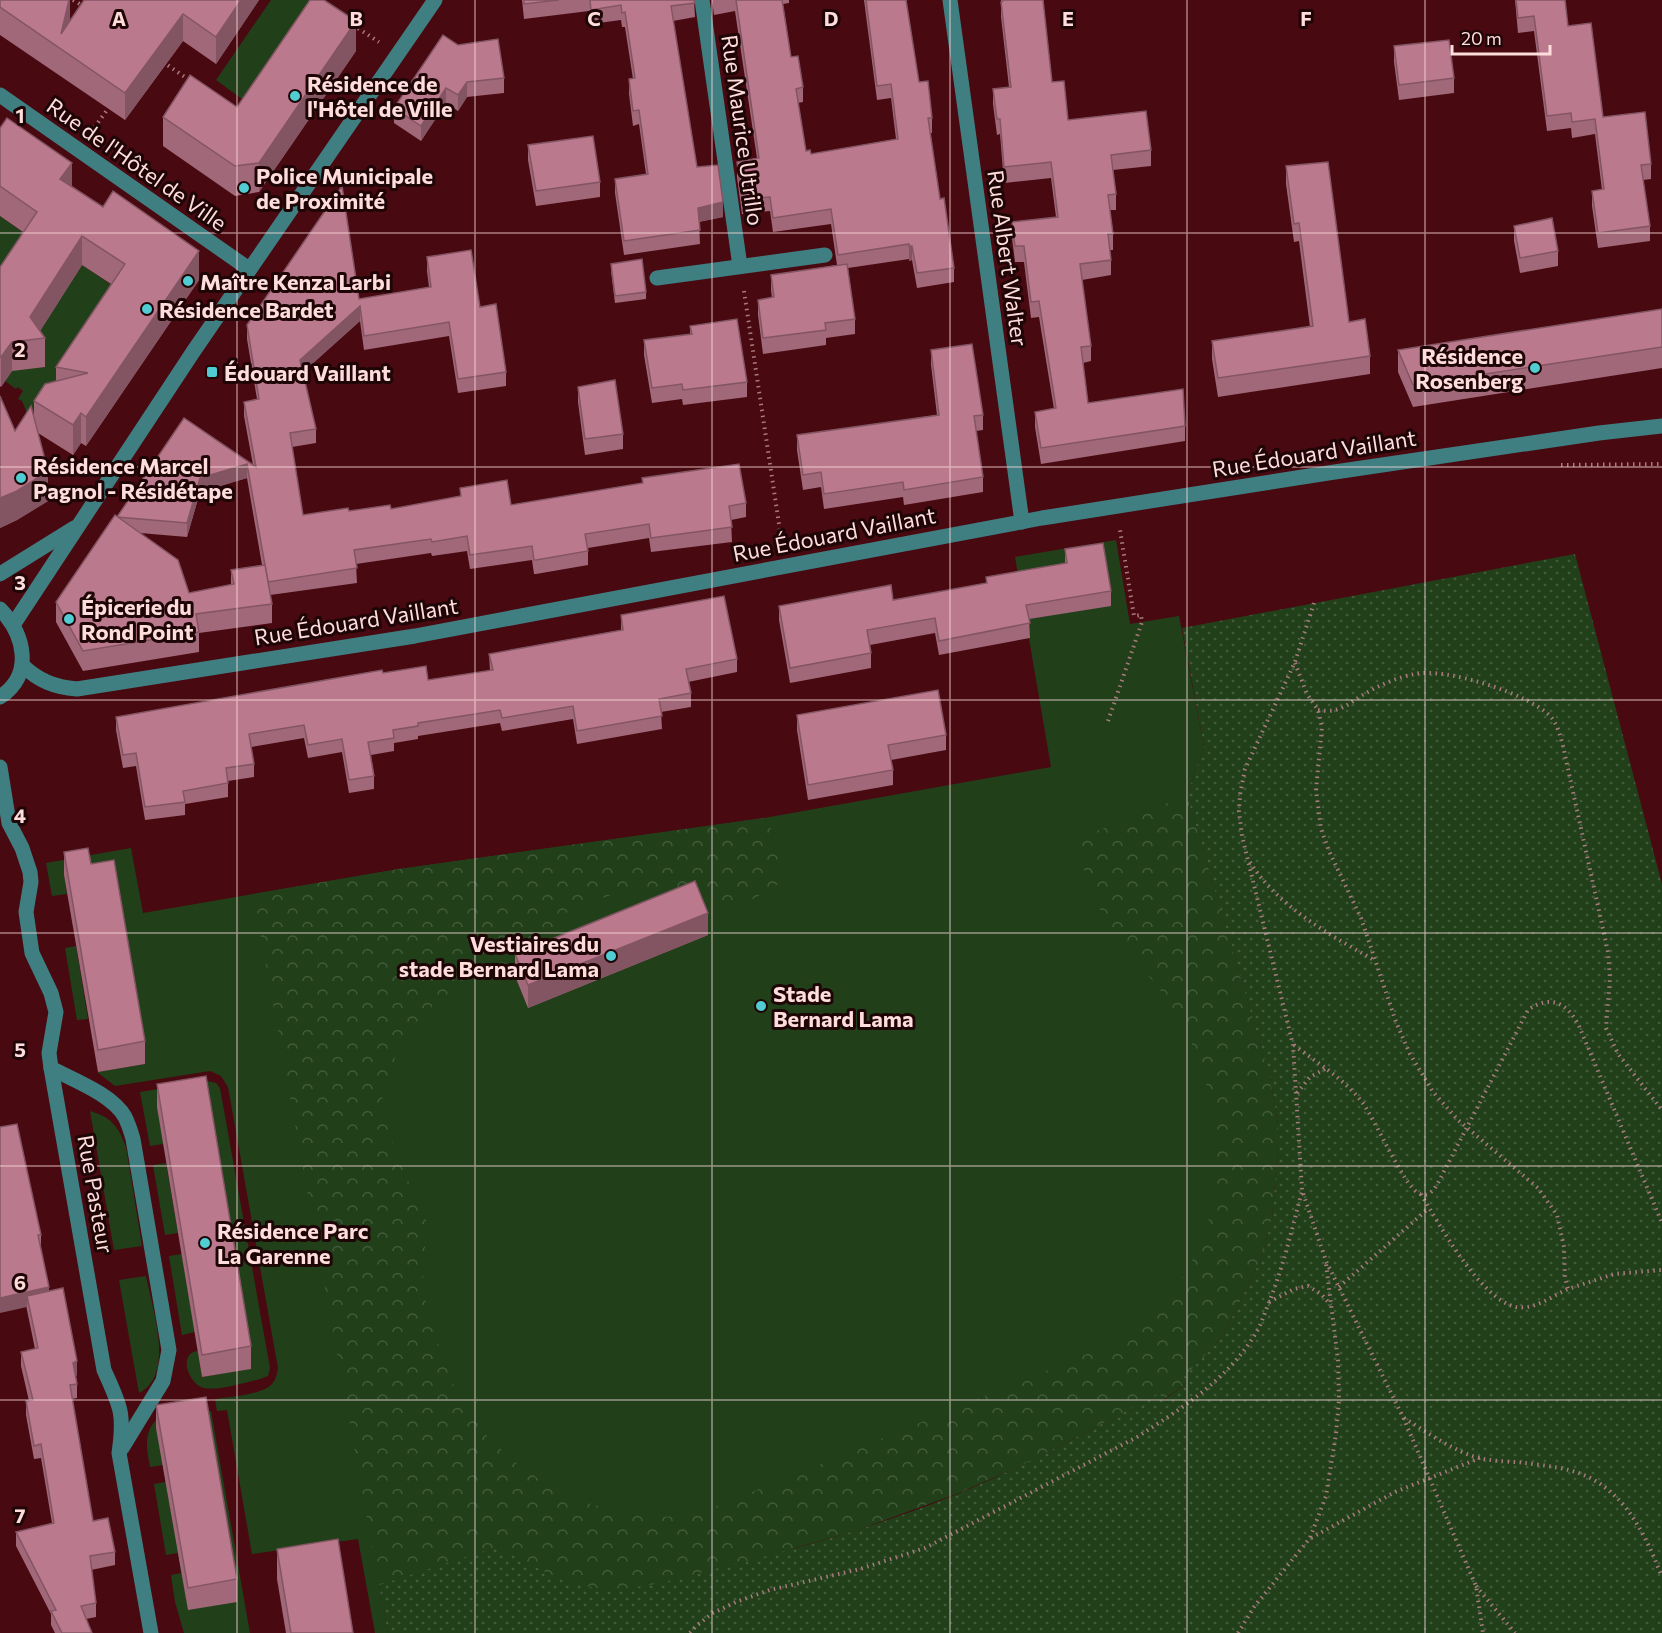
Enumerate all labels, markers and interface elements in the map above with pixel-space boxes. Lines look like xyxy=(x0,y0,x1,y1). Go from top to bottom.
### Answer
text: A xyxy=(112,6,126,30)
text: B xyxy=(349,6,363,30)
text: C xyxy=(587,6,601,30)
text: D xyxy=(824,6,838,30)
text: E xyxy=(1062,6,1074,30)
text: F xyxy=(1300,6,1312,30)
scale bar xyxy=(1452,18,1550,56)
text: 20 m xyxy=(1461,27,1502,49)
street label: Rue Maurice Utrillo xyxy=(716,33,770,227)
place label: Résidence de l'Hôtel de Ville xyxy=(307,70,453,122)
marker: Résidence de l'Hôtel de Ville xyxy=(288,89,302,103)
street label: Rue de l'Hôtel de Ville xyxy=(42,92,232,236)
text: 1 xyxy=(15,103,25,127)
place label: Police Municipale de Proximité xyxy=(256,162,433,214)
street label: Rue Albert Walter xyxy=(982,168,1034,348)
marker: Police Municipale de Proximité xyxy=(237,181,251,195)
place label: Maître Kenza Larbi xyxy=(200,268,391,295)
marker: Maître Kenza Larbi xyxy=(181,274,195,288)
place label: Résidence Bardet xyxy=(159,296,334,323)
marker: Résidence Bardet xyxy=(140,302,154,316)
text: 2 xyxy=(14,337,26,361)
place label: Résidence Rosenberg xyxy=(1415,342,1523,394)
place label: Édouard Vaillant xyxy=(224,359,391,386)
marker: Résidence Rosenberg xyxy=(1528,361,1542,375)
marker: Édouard Vaillant xyxy=(205,365,219,379)
street label: Rue Édouard Vaillant xyxy=(1210,424,1418,482)
place label: Résidence Marcel Pagnol - Résidétape xyxy=(33,452,233,504)
marker: Résidence Marcel Pagnol - Résidétape xyxy=(14,471,28,485)
street label: Rue Édouard Vaillant xyxy=(730,501,938,567)
text: 3 xyxy=(14,570,26,594)
street label: Rue Édouard Vaillant xyxy=(252,592,460,650)
place label: Épicerie du Rond Point xyxy=(81,593,194,645)
marker: Épicerie du Rond Point xyxy=(62,612,76,626)
text: 4 xyxy=(14,803,26,827)
place label: Vestiaires du stade Bernard Lama xyxy=(399,930,599,982)
marker: Vestiaires du stade Bernard Lama xyxy=(604,949,618,963)
place label: Stade Bernard Lama xyxy=(773,980,914,1032)
marker: Stade Bernard Lama xyxy=(754,999,768,1013)
text: 5 xyxy=(14,1037,26,1061)
street label: Rue Pasteur xyxy=(72,1133,120,1255)
place label: Résidence Parc La Garenne xyxy=(217,1217,368,1269)
marker: Résidence Parc La Garenne xyxy=(198,1236,212,1250)
text: 6 xyxy=(14,1270,26,1294)
text: 7 xyxy=(15,1503,26,1527)

